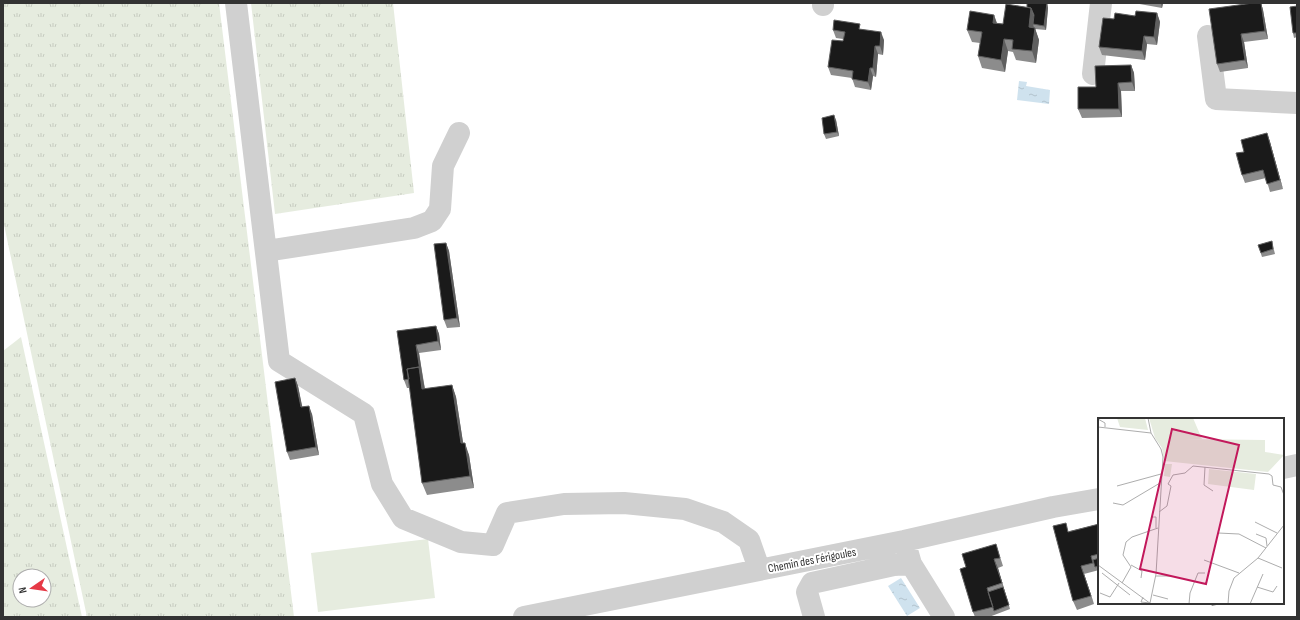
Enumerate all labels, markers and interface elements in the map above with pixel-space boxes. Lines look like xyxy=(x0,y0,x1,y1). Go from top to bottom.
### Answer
inset map xyxy=(1098,418,1284,604)
street label: Chemin des Férigoules xyxy=(767,545,858,576)
north arrow xyxy=(12,568,52,608)
text: N xyxy=(16,586,30,594)

